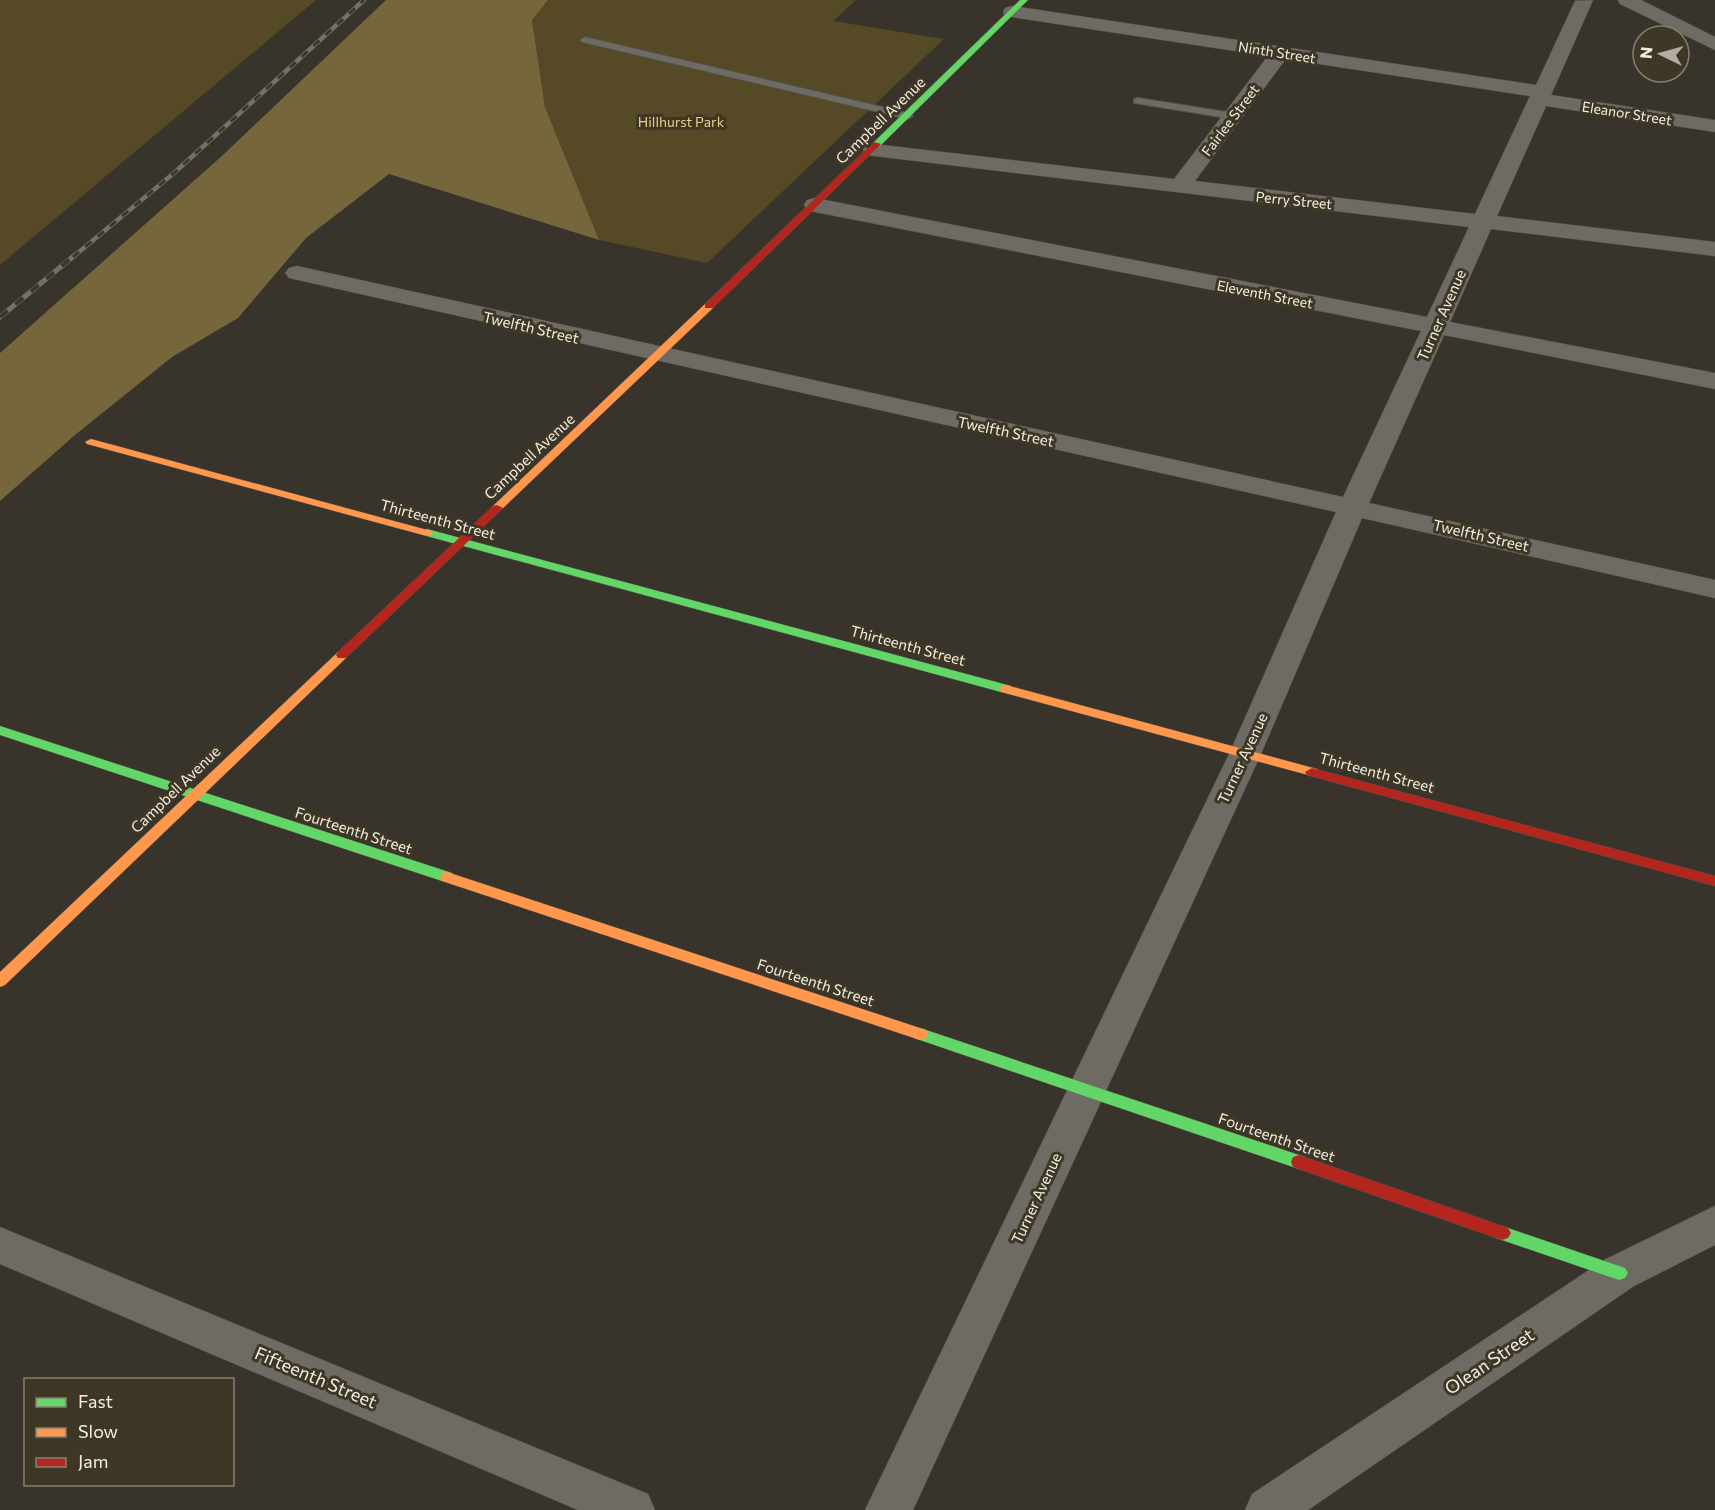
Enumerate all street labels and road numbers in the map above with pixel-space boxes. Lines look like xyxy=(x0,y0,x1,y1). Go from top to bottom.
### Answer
street label: Ninth Street xyxy=(1237,37,1317,67)
street label: Campbell Avenue xyxy=(832,73,929,167)
street label: Fairlee Street xyxy=(1198,81,1262,159)
street label: Eleanor Street xyxy=(1581,98,1673,129)
street label: Perry Street xyxy=(1255,188,1333,212)
street label: Turner Avenue xyxy=(1413,266,1469,363)
street label: Eleventh Street xyxy=(1216,276,1315,312)
street label: Twelfth Street xyxy=(481,307,581,347)
street label: Campbell Avenue xyxy=(480,409,578,503)
street label: Twelfth Street xyxy=(956,412,1056,450)
street label: Thirteenth Street xyxy=(378,495,498,543)
street label: Twelfth Street xyxy=(1431,515,1531,555)
street label: Thirteenth Street xyxy=(848,621,968,669)
street label: Turner Avenue xyxy=(1213,710,1271,806)
street label: Campbell Avenue xyxy=(127,742,224,836)
street label: Thirteenth Street xyxy=(1317,748,1437,796)
street label: Fourteenth Street xyxy=(293,803,415,857)
street label: Fourteenth Street xyxy=(755,955,877,1009)
street label: Fourteenth Street xyxy=(1216,1109,1338,1165)
street label: Turner Avenue xyxy=(1007,1150,1065,1246)
street label: Olean Street xyxy=(1440,1323,1538,1399)
street label: Fifteenth Street xyxy=(252,1341,380,1413)

